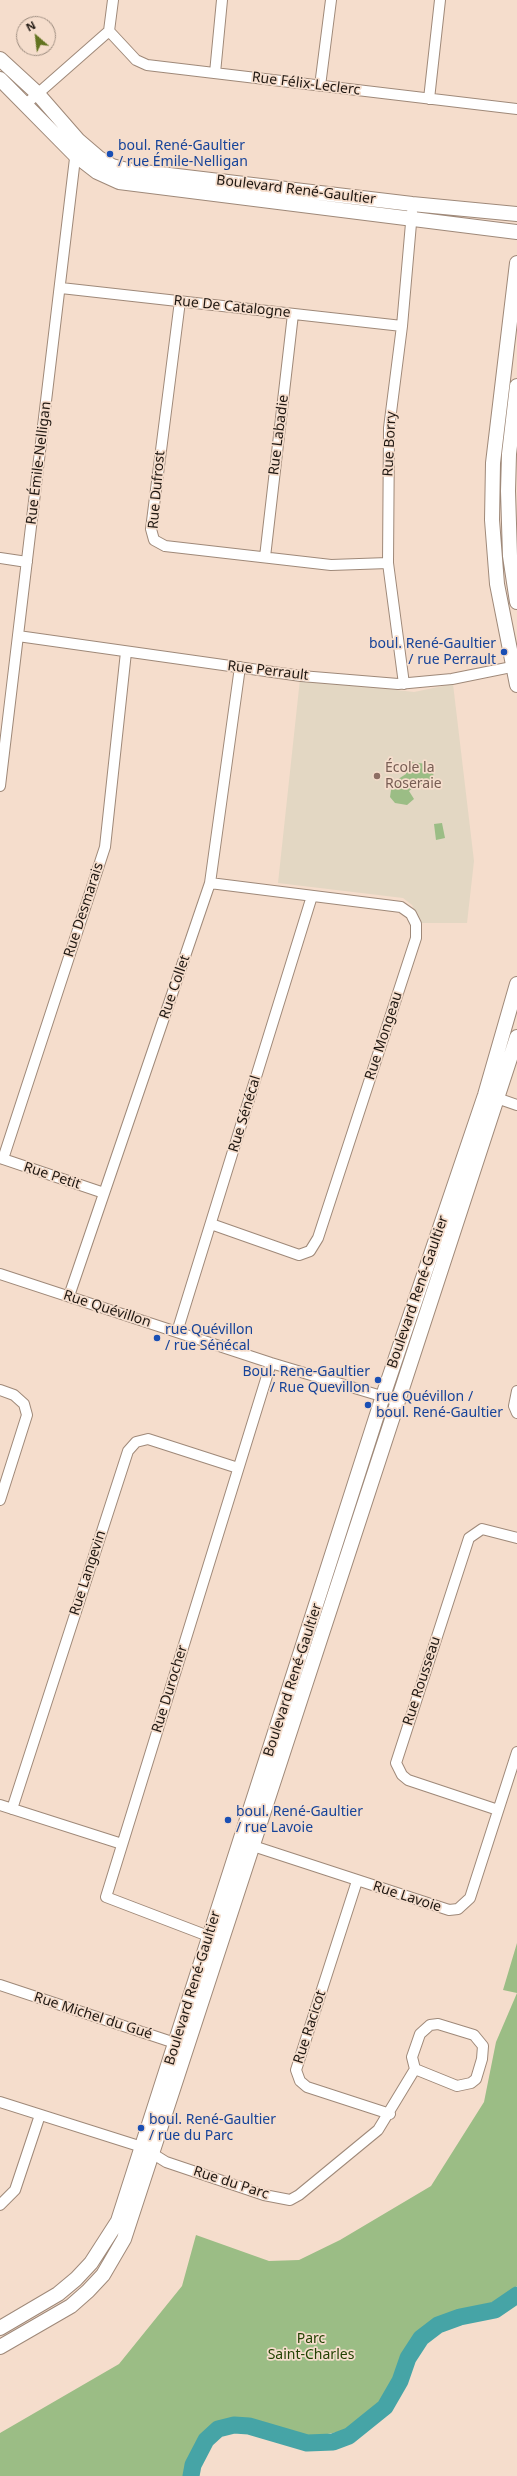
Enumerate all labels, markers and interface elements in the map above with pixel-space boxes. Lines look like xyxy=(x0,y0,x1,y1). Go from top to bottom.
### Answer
north arrow xyxy=(16,16,56,56)
text: N xyxy=(23,17,38,35)
street label: Rue Félix-Leclerc xyxy=(251,69,361,99)
place label: boul. René-Gaultier / rue Émile-Nelligan xyxy=(118,138,248,170)
marker: boul. René-Gaultier / rue Émile-Nelligan xyxy=(105,149,115,159)
street label: Boulevard René-Gaultier xyxy=(215,172,377,208)
street label: Rue De Catalogne xyxy=(173,293,291,321)
street label: Rue Labadie xyxy=(266,394,292,476)
street label: Rue Émile-Nelligan xyxy=(23,400,55,526)
street label: Rue Borry xyxy=(380,411,400,477)
street label: Rue Dufrost xyxy=(145,450,169,530)
place label: boul. René-Gaultier / rue Perrault xyxy=(369,636,496,668)
marker: boul. René-Gaultier / rue Perrault xyxy=(499,647,509,657)
street label: Rue Perrault xyxy=(226,658,310,684)
place label: École la Roseraie xyxy=(385,760,442,792)
marker: École la Roseraie xyxy=(372,771,382,781)
street label: Rue Desmarais xyxy=(61,861,107,959)
street label: Rue Collet xyxy=(156,953,194,1021)
street label: Rue Mongeau xyxy=(362,990,406,1082)
street label: Rue Sénécal xyxy=(225,1074,265,1154)
street label: Rue Petit xyxy=(21,1159,83,1193)
street label: Boulevard René-Gaultier xyxy=(384,1213,452,1371)
street label: Rue Quévillon xyxy=(61,1287,153,1331)
place label: rue Quévillon / rue Sénécal xyxy=(165,1322,253,1354)
marker: rue Quévillon / rue Sénécal xyxy=(152,1333,162,1343)
place label: Boul. Rene-Gaultier / Rue Quevillon xyxy=(242,1364,370,1396)
marker: Boul. Rene-Gaultier / Rue Quevillon xyxy=(373,1375,383,1385)
place label: rue Quévillon / boul. René-Gaultier xyxy=(376,1389,503,1422)
marker: rue Quévillon / boul. René-Gaultier xyxy=(363,1400,373,1410)
street label: Rue Langevin xyxy=(66,1528,110,1618)
street label: Boulevard René-Gaultier xyxy=(260,1601,326,1759)
street label: Rue Rousseau xyxy=(400,1634,444,1728)
street label: Rue Durocher xyxy=(149,1643,191,1735)
place label: boul. René-Gaultier / rue Lavoie xyxy=(236,1804,363,1836)
marker: boul. René-Gaultier / rue Lavoie xyxy=(223,1815,233,1825)
street label: Rue Lavoie xyxy=(371,1878,443,1916)
street label: Boulevard René-Gaultier xyxy=(162,1909,224,2067)
street label: Rue Racicot xyxy=(290,1988,330,2066)
street label: Rue Michel du Gué xyxy=(32,1989,154,2043)
place label: boul. René-Gaultier / rue du Parc xyxy=(149,2112,276,2144)
marker: boul. René-Gaultier / rue du Parc xyxy=(136,2123,146,2133)
street label: Rue du Parc xyxy=(191,2163,271,2203)
park label: Parc Saint-Charles xyxy=(268,2331,354,2364)

